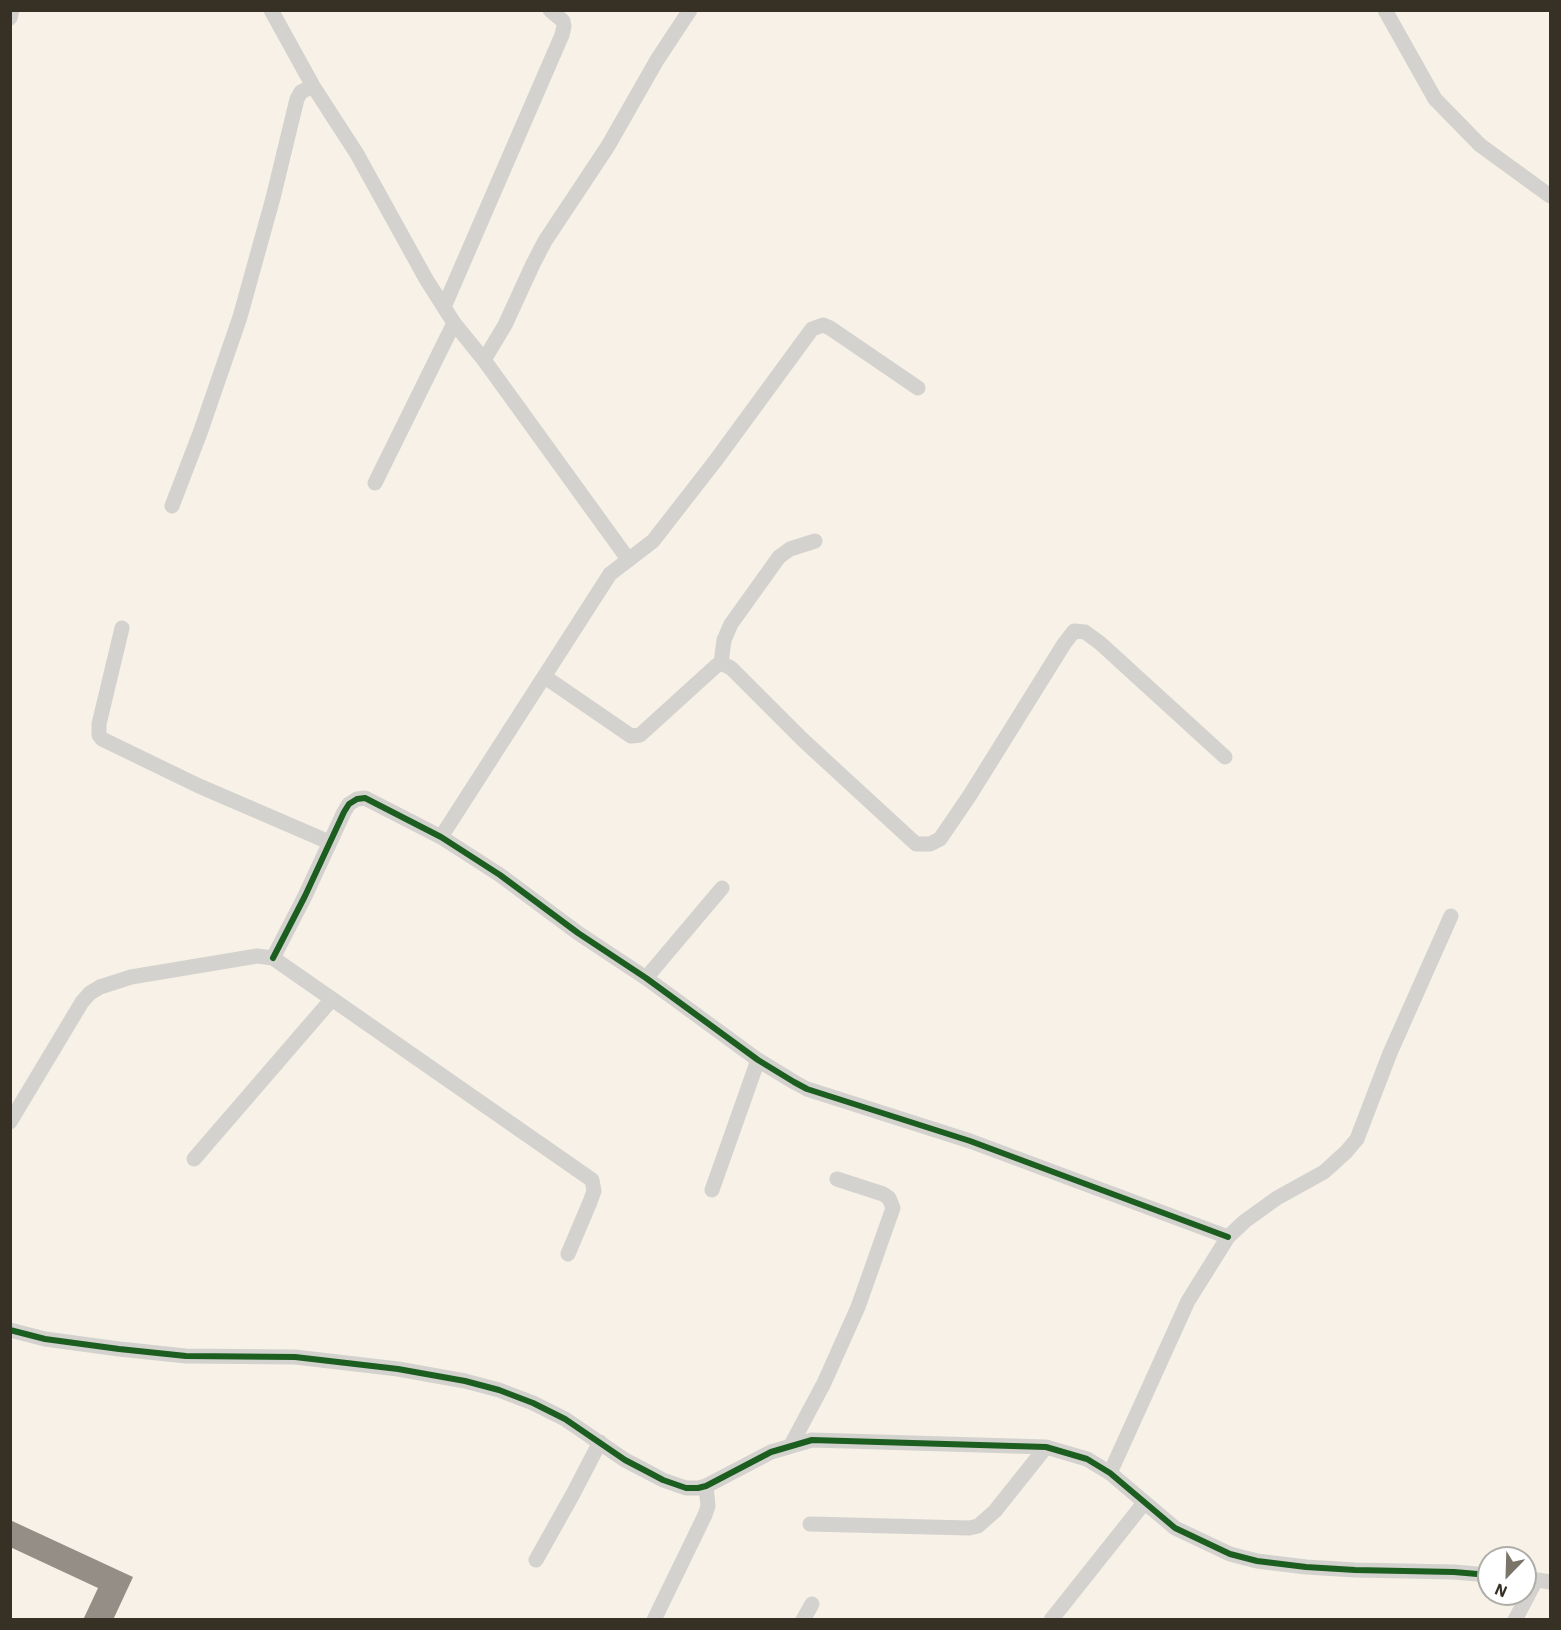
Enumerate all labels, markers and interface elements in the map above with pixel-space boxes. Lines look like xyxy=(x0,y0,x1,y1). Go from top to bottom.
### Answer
north arrow xyxy=(1477,1546,1537,1606)
text: N xyxy=(1492,1579,1510,1602)

